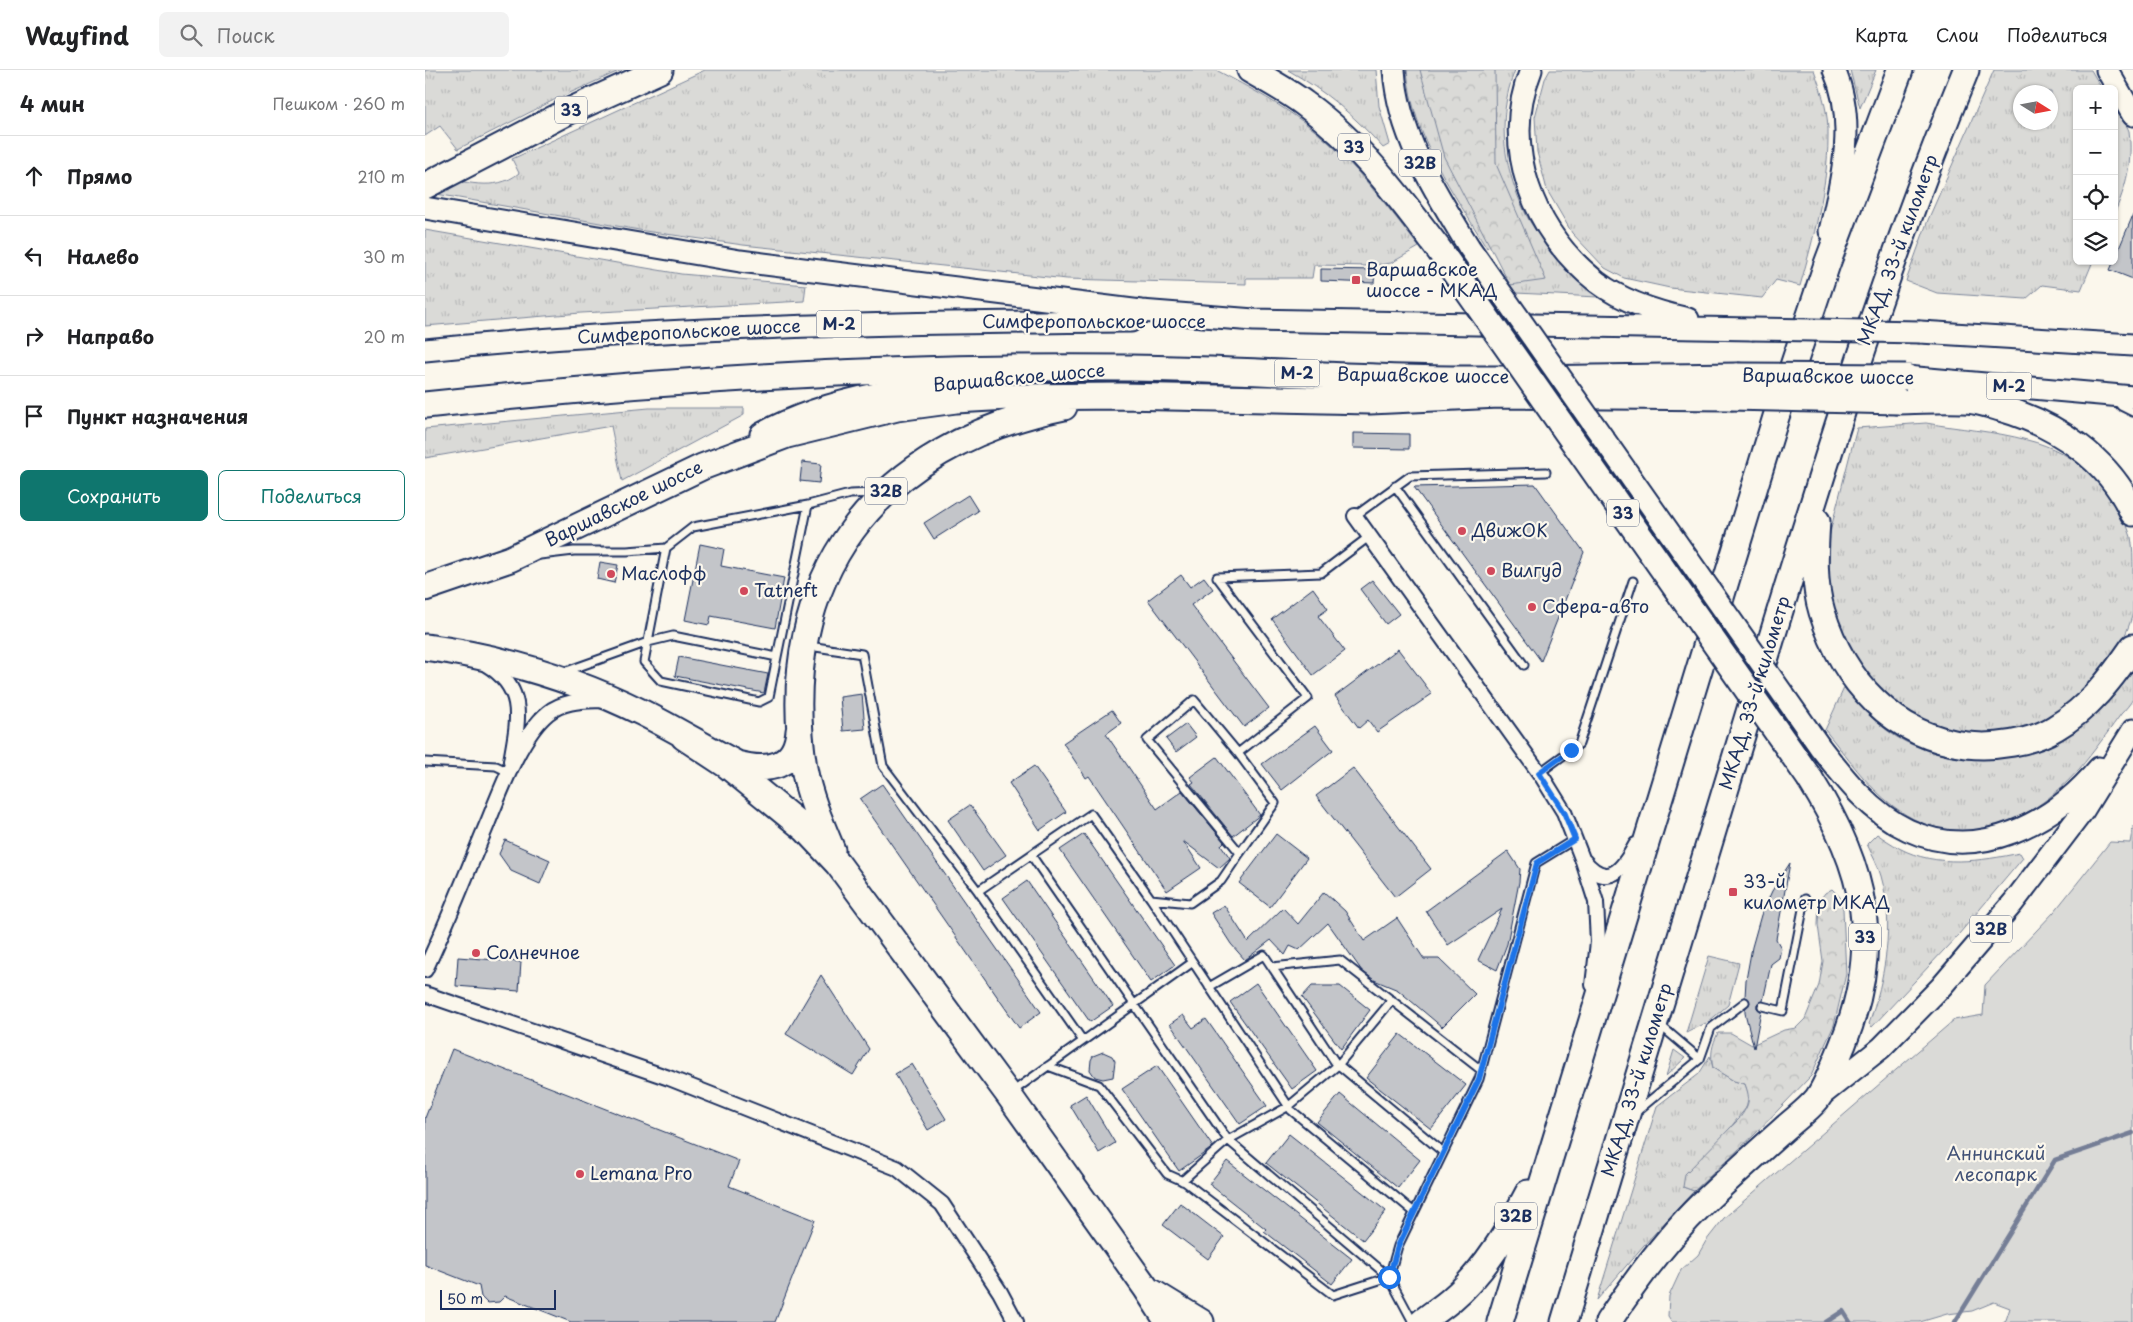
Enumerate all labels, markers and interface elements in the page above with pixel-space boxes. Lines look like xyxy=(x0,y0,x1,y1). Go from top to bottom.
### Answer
search box xyxy=(159,12,509,57)
text: Wayfind xyxy=(25,17,129,53)
icon: search xyxy=(177,21,205,49)
text: Поиск xyxy=(217,21,275,49)
text: Карта xyxy=(1855,21,1908,48)
text: Слои xyxy=(1936,21,1979,48)
text: Поделиться xyxy=(2007,21,2108,48)
north arrow xyxy=(2013,85,2058,130)
map controls xyxy=(2073,85,2118,265)
button: + xyxy=(2073,85,2118,130)
text: 4 мин xyxy=(20,87,85,119)
text: Пешком · 260 m xyxy=(272,91,405,115)
road number: 33 xyxy=(555,96,587,124)
button: − xyxy=(2073,130,2118,175)
road number: 33 xyxy=(1338,134,1370,160)
road number: 32B xyxy=(1399,150,1441,176)
street label: МКАД, 33-й километр xyxy=(1849,150,1944,349)
icon: ahead xyxy=(20,162,48,190)
text: Прямо xyxy=(67,162,132,190)
text: 210 m xyxy=(357,164,405,188)
button: locate xyxy=(2073,175,2118,220)
button: layers xyxy=(2073,220,2118,265)
icon: left xyxy=(20,242,48,270)
text: Налево xyxy=(67,242,139,270)
text: 30 m xyxy=(363,244,405,268)
place label: Варшавское шоссе - МКАД xyxy=(1366,255,1498,303)
marker: Варшавское шоссе - МКАД xyxy=(1350,274,1362,286)
street label: Симферопольское шоссе xyxy=(982,307,1206,334)
road number: М-2 xyxy=(817,310,861,338)
street label: Симферопольское шоссе xyxy=(576,311,801,350)
icon: right xyxy=(20,322,48,350)
text: Направо xyxy=(67,322,154,350)
text: 20 m xyxy=(364,324,405,348)
street label: Варшавское шоссе xyxy=(932,356,1106,397)
street label: Варшавское шоссе xyxy=(1337,359,1510,390)
road number: М-2 xyxy=(1275,360,1319,386)
street label: Варшавское шоссе xyxy=(1742,360,1915,391)
road number: М-2 xyxy=(1987,372,2031,400)
icon: arrive xyxy=(20,402,48,430)
text: Пункт назначения xyxy=(67,402,248,430)
street label: Варшавское шоссе xyxy=(540,453,707,553)
button: Сохранить xyxy=(20,470,208,521)
button: Поделиться xyxy=(218,470,405,521)
road number: 32B xyxy=(865,478,907,504)
road number: 33 xyxy=(1607,499,1639,526)
place label: ДвижОК xyxy=(1471,516,1548,543)
marker: ДвижОК xyxy=(1456,525,1468,537)
place label: Вилгуд xyxy=(1501,556,1562,583)
place label: Маслофф xyxy=(621,559,706,586)
marker: Вилгуд xyxy=(1485,565,1497,577)
marker: Маслофф xyxy=(605,568,617,580)
place label: Tatneft xyxy=(754,576,818,603)
marker: Tatneft xyxy=(738,585,750,597)
place label: Сфера-авто xyxy=(1542,592,1649,619)
street label: МКАД, 33-й километр xyxy=(1711,592,1796,793)
marker: Сфера-авто xyxy=(1526,601,1538,613)
route end xyxy=(1560,739,1583,762)
place label: 33-й километр МКАД xyxy=(1743,867,1890,915)
marker: 33-й километр МКАД xyxy=(1727,886,1739,898)
road number: 32B xyxy=(1970,916,2012,942)
road number: 33 xyxy=(1849,924,1881,950)
place label: Солнечное xyxy=(486,938,580,965)
marker: Солнечное xyxy=(470,947,482,959)
street label: МКАД, 33-й километр xyxy=(1593,979,1678,1180)
park label: Аннинский лесопарк xyxy=(1947,1139,2045,1187)
place label: Lemana Pro xyxy=(590,1159,693,1186)
marker: Lemana Pro xyxy=(574,1168,586,1180)
road number: 32B xyxy=(1495,1202,1537,1230)
route start xyxy=(1378,1266,1401,1289)
scale bar xyxy=(440,1287,556,1310)
text: 50 m xyxy=(447,1288,483,1309)

